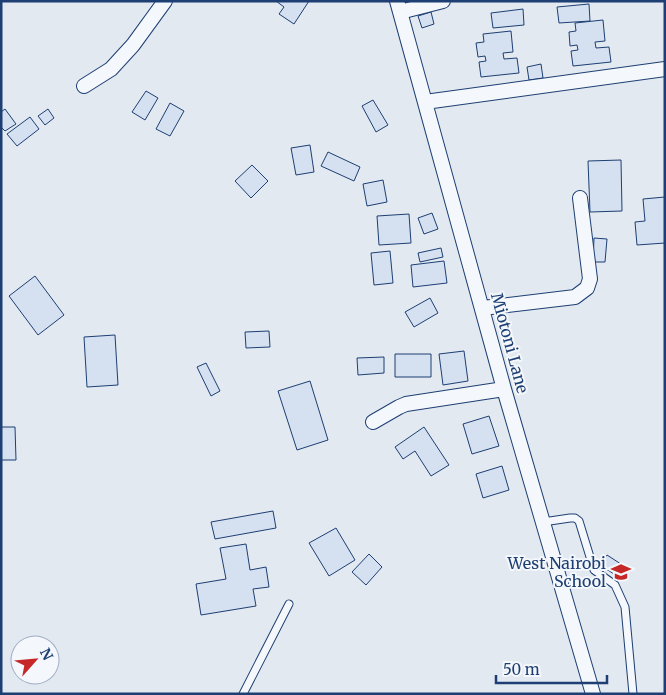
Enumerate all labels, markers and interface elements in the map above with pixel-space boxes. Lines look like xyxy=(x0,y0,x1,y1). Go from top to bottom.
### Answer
street label: Miotoni Lane xyxy=(487,291,533,395)
place label: West Nairobi School xyxy=(507,553,606,591)
school or university icon: West Nairobi School xyxy=(610,561,632,583)
north arrow xyxy=(10,635,60,685)
text: N xyxy=(36,645,57,663)
scale bar xyxy=(496,652,607,684)
text: 50 m xyxy=(503,660,540,679)

